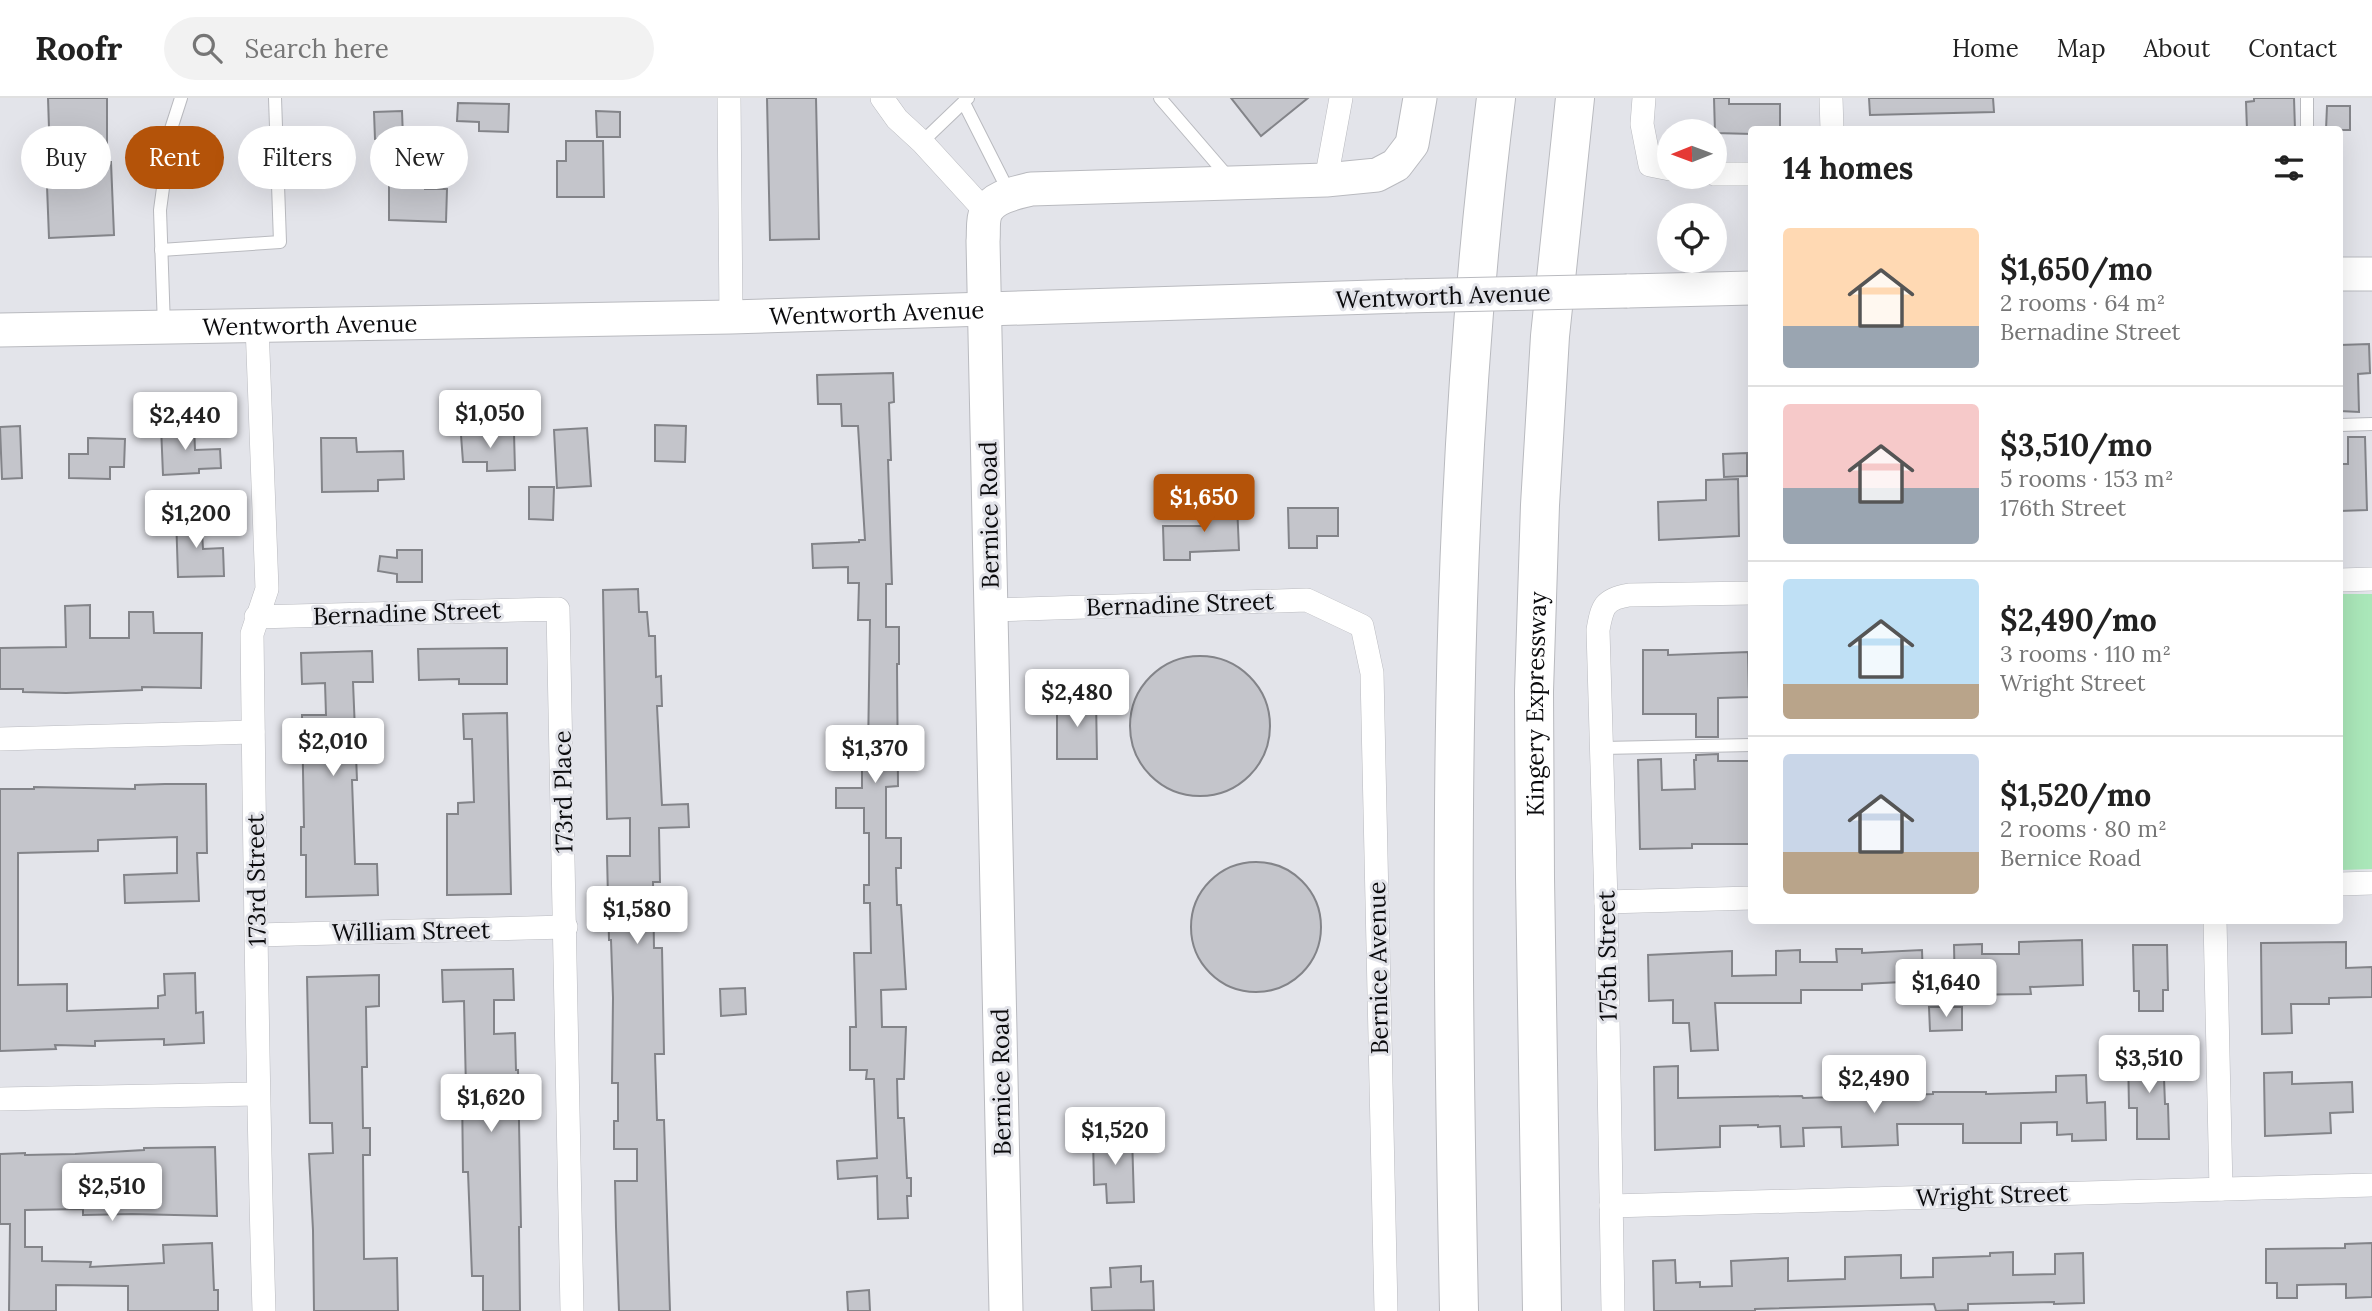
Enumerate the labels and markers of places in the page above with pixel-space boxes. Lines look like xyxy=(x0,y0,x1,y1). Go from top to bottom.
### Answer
pin: $1,050 xyxy=(433,390,547,450)
pin: $2,440 xyxy=(128,392,242,452)
pin: $1,650 xyxy=(1147,474,1261,534)
pin: $1,200 xyxy=(139,490,253,550)
pin: $2,480 xyxy=(1020,670,1134,729)
pin: $2,010 xyxy=(276,718,390,778)
pin: $1,370 xyxy=(818,726,932,785)
pin: $1,580 xyxy=(580,886,694,946)
pin: $1,640 xyxy=(1889,960,2003,1019)
pin: $3,510 xyxy=(2092,1035,2206,1095)
pin: $2,490 xyxy=(1817,1056,1931,1115)
pin: $1,620 xyxy=(434,1074,548,1134)
pin: $1,520 xyxy=(1058,1108,1172,1167)
pin: $2,510 xyxy=(55,1164,169,1223)

